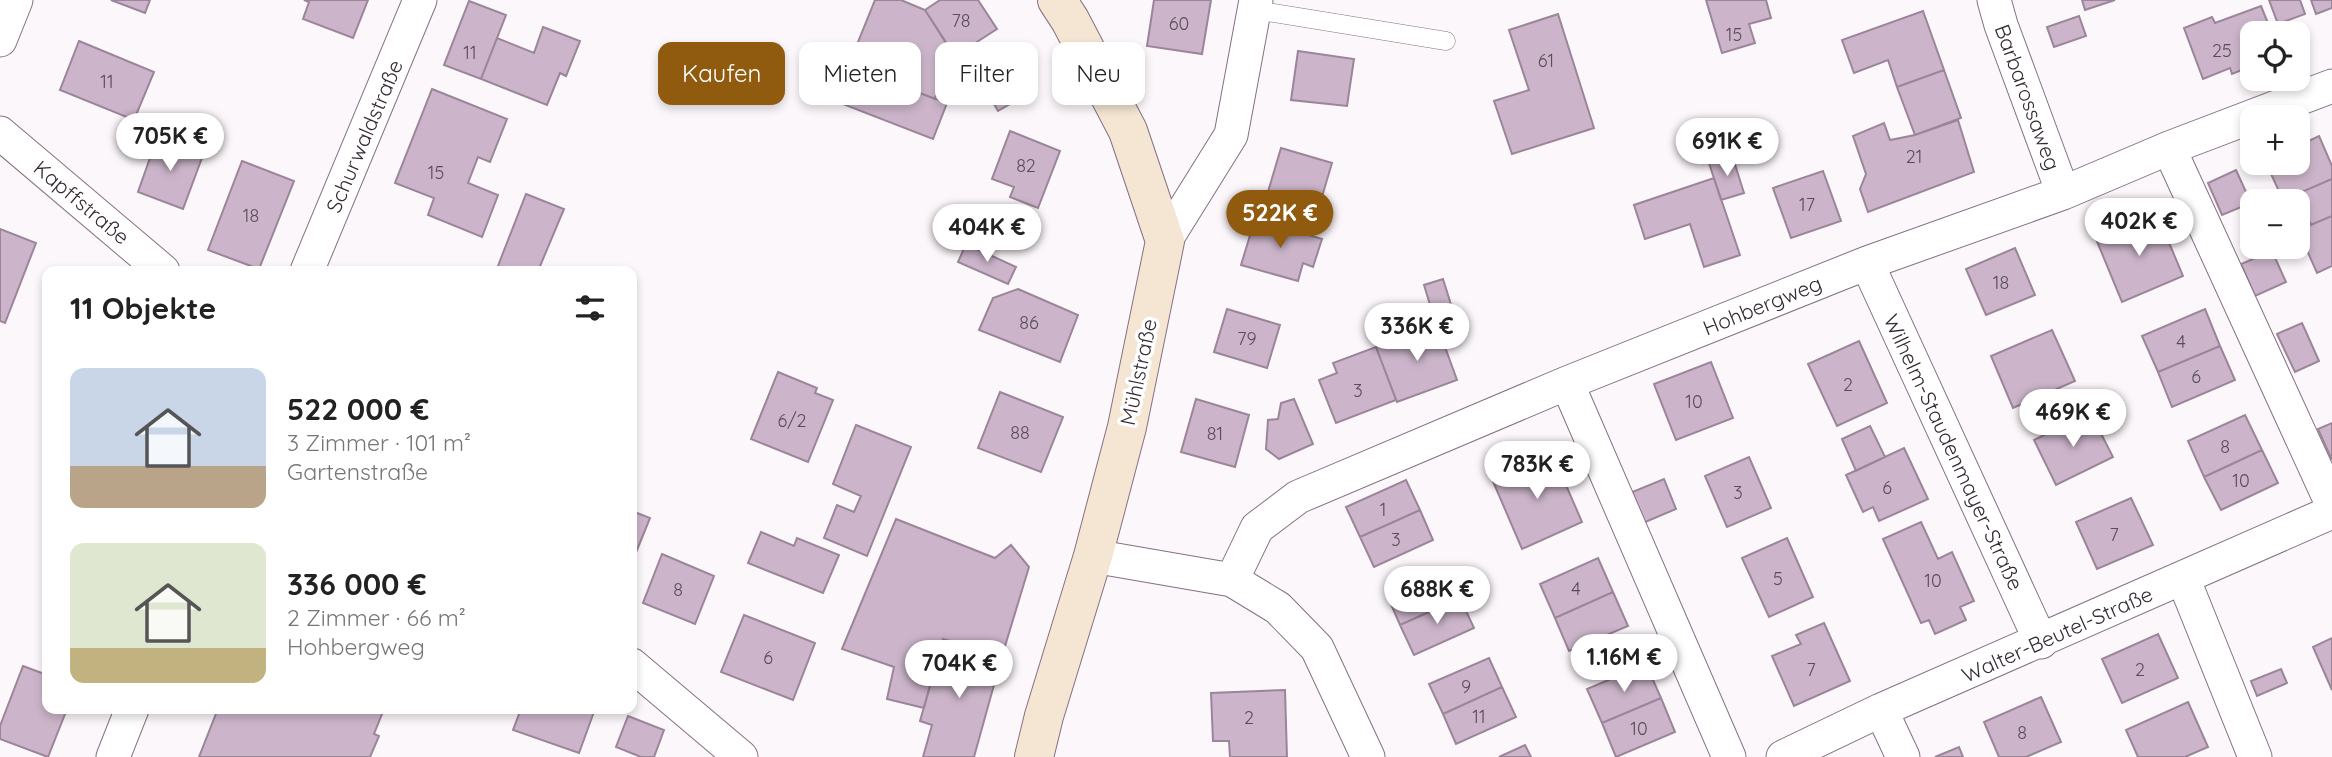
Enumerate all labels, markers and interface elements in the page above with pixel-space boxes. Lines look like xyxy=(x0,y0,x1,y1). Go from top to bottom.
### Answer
house number: 78 xyxy=(952,9,970,32)
house number: 60 xyxy=(1169,12,1189,35)
street label: Barbarossaweg xyxy=(1990,20,2066,174)
map controls xyxy=(2240,21,2310,259)
button: locate xyxy=(2240,21,2310,91)
house number: 15 xyxy=(1726,23,1742,46)
house number: 25 xyxy=(2212,39,2232,62)
house number: 11 xyxy=(463,41,477,64)
chip: Kaufen xyxy=(658,42,785,105)
chip: Mieten xyxy=(799,42,921,105)
chip: Filter xyxy=(935,42,1038,105)
chip: Neu xyxy=(1052,42,1145,105)
house number: 61 xyxy=(1538,49,1554,72)
street label: Schurwaldstraße xyxy=(320,56,408,216)
house number: 11 xyxy=(100,70,114,93)
button: + xyxy=(2240,105,2310,175)
pin: 705K € xyxy=(113,114,227,173)
pin: 691K € xyxy=(1670,118,1784,178)
text: 705K € xyxy=(132,121,208,150)
text: 691K € xyxy=(1692,126,1762,155)
house number: 21 xyxy=(1906,145,1922,168)
street label: Kapffstraße xyxy=(29,154,135,250)
house number: 82 xyxy=(1016,154,1036,177)
house number: 15 xyxy=(428,161,444,184)
button: − xyxy=(2240,189,2310,259)
pin: 522K € xyxy=(1223,190,1337,250)
house number: 17 xyxy=(1799,193,1815,216)
text: 522K € xyxy=(1242,198,1318,227)
pin: 402K € xyxy=(2082,198,2196,258)
house number: 18 xyxy=(243,204,259,227)
pin: 404K € xyxy=(930,204,1044,264)
text: 402K € xyxy=(2101,206,2177,235)
text: 404K € xyxy=(948,212,1026,241)
street label: Hohbergweg xyxy=(1699,269,1825,341)
house number: 18 xyxy=(1993,271,2009,294)
text: 11 Objekte xyxy=(70,289,216,327)
icon: filters xyxy=(571,289,609,327)
pin: 336K € xyxy=(1360,304,1474,363)
street label: Wilhelm-Staudenmayer-Straße xyxy=(1878,310,2030,594)
house number: 86 xyxy=(1019,311,1039,334)
text: 336K € xyxy=(1380,311,1454,340)
street label: Mühlstraße xyxy=(1114,316,1162,428)
house number: 79 xyxy=(1237,327,1257,350)
house number: 4 xyxy=(2176,330,2186,353)
house number: 6 xyxy=(2191,365,2201,388)
house number: 2 xyxy=(1843,373,1853,396)
house number: 3 xyxy=(1353,379,1363,402)
text: 522 000 € xyxy=(287,390,429,428)
house number: 10 xyxy=(1685,390,1703,413)
pin: 469K € xyxy=(2016,390,2130,449)
icon: home xyxy=(126,396,210,480)
text: 469K € xyxy=(2035,397,2111,426)
house number: 6/2 xyxy=(777,409,807,432)
house number: 88 xyxy=(1010,421,1030,444)
house number: 81 xyxy=(1207,422,1223,445)
text: 3 Zimmer · 101 m² xyxy=(287,428,471,457)
house number: 8 xyxy=(2220,435,2230,458)
pin: 783K € xyxy=(1480,442,1594,501)
text: 783K € xyxy=(1500,449,1574,478)
text: Gartenstraße xyxy=(287,457,428,486)
house number: 10 xyxy=(2232,469,2250,492)
house number: 6 xyxy=(1882,476,1892,499)
house number: 3 xyxy=(1733,481,1743,504)
house number: 1 xyxy=(1380,498,1386,521)
house number: 7 xyxy=(2109,523,2119,546)
house number: 3 xyxy=(1391,528,1401,551)
text: 336 000 € xyxy=(287,565,427,603)
pin: 688K € xyxy=(1380,566,1494,626)
house number: 5 xyxy=(1773,567,1783,590)
house number: 10 xyxy=(1924,569,1942,592)
icon: home xyxy=(126,571,210,655)
text: 688K € xyxy=(1400,574,1474,603)
house number: 4 xyxy=(1571,577,1581,600)
house number: 8 xyxy=(673,578,683,601)
street label: Walter-Beutel-Straße xyxy=(1958,580,2156,688)
text: 2 Zimmer · 66 m² xyxy=(287,603,466,632)
text: Hohbergweg xyxy=(287,632,425,661)
pin: 1.16M € xyxy=(1559,634,1689,694)
pin: 704K € xyxy=(902,640,1016,700)
text: 1.16M € xyxy=(1587,642,1661,671)
house number: 6 xyxy=(763,646,773,669)
text: 704K € xyxy=(921,648,997,677)
house number: 7 xyxy=(1806,658,1816,681)
house number: 2 xyxy=(2135,658,2145,681)
house number: 9 xyxy=(1461,675,1471,698)
house number: 11 xyxy=(1472,705,1486,728)
house number: 2 xyxy=(1244,706,1254,729)
house number: 10 xyxy=(1630,717,1648,740)
house number: 8 xyxy=(2017,721,2027,744)

